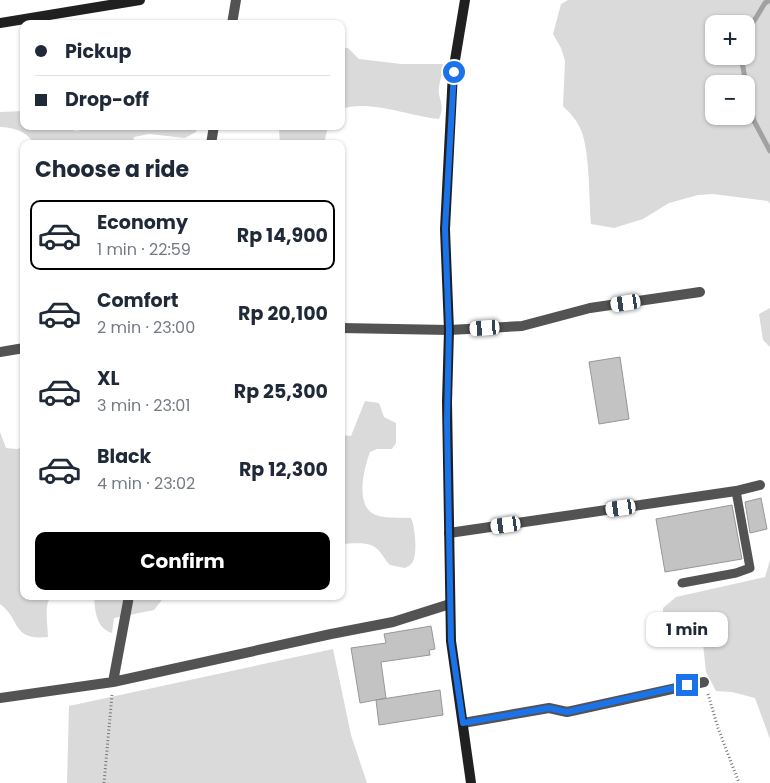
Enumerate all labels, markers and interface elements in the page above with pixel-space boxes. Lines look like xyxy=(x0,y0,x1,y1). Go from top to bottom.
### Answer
map controls xyxy=(705,15,755,125)
button: + xyxy=(705,15,755,65)
text: Pickup xyxy=(65,38,131,65)
route start xyxy=(443,61,465,83)
button: − xyxy=(705,75,755,125)
text: Drop-off xyxy=(65,86,149,113)
text: Choose a ride xyxy=(35,154,189,185)
text: Economy xyxy=(97,209,188,236)
icon: car xyxy=(37,213,82,258)
text: Rp 14,900 xyxy=(237,222,328,249)
text: 1 min · 22:59 xyxy=(97,238,191,261)
text: Comfort xyxy=(97,287,179,314)
icon: car xyxy=(37,291,82,336)
car xyxy=(610,293,641,313)
text: Rp 20,100 xyxy=(238,300,328,327)
text: 2 min · 23:00 xyxy=(97,316,195,339)
car xyxy=(469,319,500,337)
text: XL xyxy=(97,365,120,392)
icon: car xyxy=(37,369,82,414)
text: Rp 25,300 xyxy=(234,378,328,405)
text: 3 min · 23:01 xyxy=(97,394,191,417)
text: Black xyxy=(97,443,151,470)
icon: car xyxy=(37,447,82,492)
text: Rp 12,300 xyxy=(239,456,328,483)
text: 4 min · 23:02 xyxy=(97,472,195,495)
car xyxy=(605,498,636,518)
car xyxy=(490,515,521,535)
button: Confirm xyxy=(35,532,330,590)
callout: 1 min xyxy=(646,612,728,648)
text: 1 min xyxy=(666,618,708,641)
route end xyxy=(676,674,698,696)

